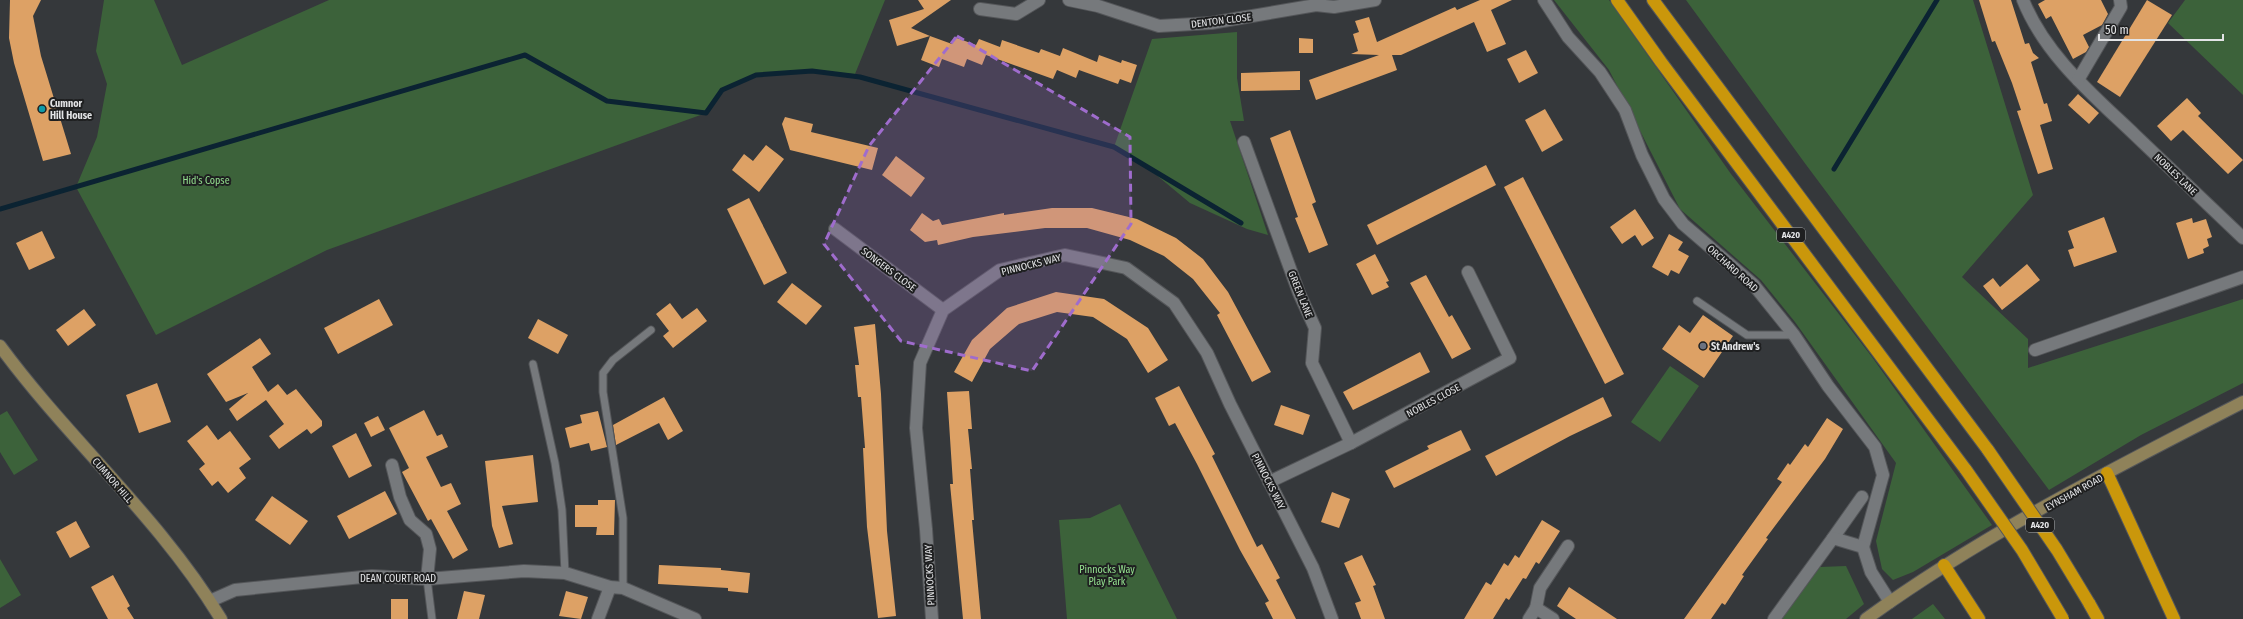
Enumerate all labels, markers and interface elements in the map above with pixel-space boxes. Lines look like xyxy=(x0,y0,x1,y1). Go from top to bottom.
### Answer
street label: DENTON CLOSE xyxy=(1190,11,1252,31)
scale bar xyxy=(2099,16,2223,42)
text: 50 m xyxy=(2105,23,2129,37)
place label: Cumnor Hill House xyxy=(50,98,92,122)
marker: Cumnor Hill House xyxy=(37,104,47,114)
street label: NOBLES LANE xyxy=(2151,151,2199,198)
park label: Hid's Copse xyxy=(182,175,230,187)
road number: A420 xyxy=(1777,228,1805,242)
street label: ORCHARD ROAD xyxy=(1704,243,1760,295)
street label: SONGERS CLOSE xyxy=(859,245,918,294)
street label: PINNOCKS WAY xyxy=(1000,252,1062,278)
street label: GREEN LANE xyxy=(1285,269,1315,320)
marker: St Andrew's xyxy=(1698,341,1708,351)
place label: St Andrew's xyxy=(1711,341,1760,353)
street label: NOBLES CLOSE xyxy=(1405,382,1463,420)
street label: PINNOCKS WAY xyxy=(1249,452,1287,511)
street label: CUMNOR HILL xyxy=(89,456,135,506)
street label: EYNSHAM ROAD xyxy=(2044,472,2106,514)
road number: A420 xyxy=(2026,518,2054,532)
street label: PINNOCKS WAY xyxy=(922,544,938,606)
park label: Pinnocks Way Play Park xyxy=(1079,564,1135,588)
street label: DEAN COURT ROAD xyxy=(360,573,436,585)

